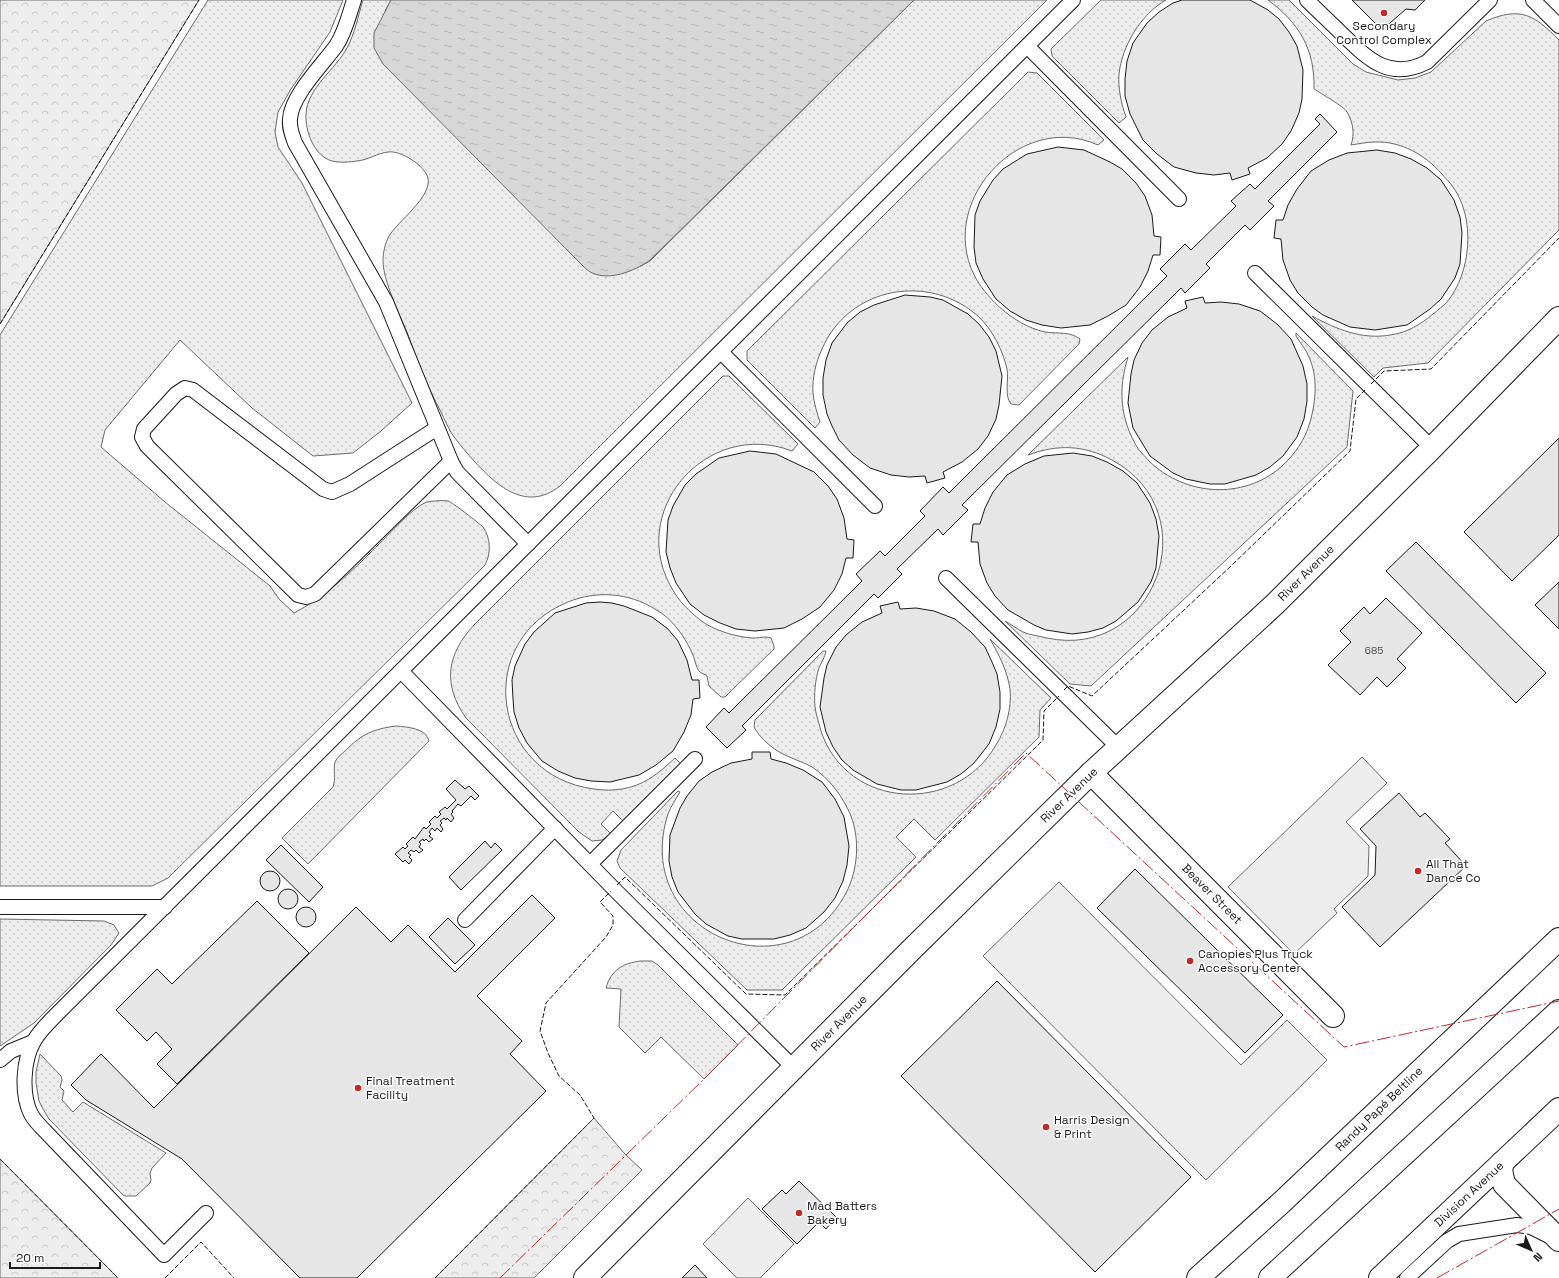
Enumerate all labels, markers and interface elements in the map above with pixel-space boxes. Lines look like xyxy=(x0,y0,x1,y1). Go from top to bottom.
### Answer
marker: Secondary Control Complex xyxy=(1379,8,1389,18)
place label: Secondary Control Complex xyxy=(1336,18,1432,48)
street label: River Avenue xyxy=(1274,541,1338,605)
house number: 685 xyxy=(1365,644,1383,657)
street label: River Avenue xyxy=(1037,764,1101,826)
place label: All That Dance Co xyxy=(1426,856,1481,886)
street label: Beaver Street xyxy=(1178,860,1246,928)
marker: All That Dance Co xyxy=(1413,866,1423,876)
place label: Canopies Plus Truck Accessory Center xyxy=(1198,946,1313,976)
marker: Canopies Plus Truck Accessory Center xyxy=(1185,956,1195,966)
street label: River Avenue xyxy=(807,991,871,1055)
street label: Randy Papé Beltline xyxy=(1332,1063,1426,1155)
place label: Final Treatment Facility xyxy=(366,1073,455,1103)
marker: Final Treatment Facility xyxy=(353,1083,363,1093)
place label: Harris Design & Print xyxy=(1054,1112,1130,1142)
marker: Harris Design & Print xyxy=(1041,1122,1051,1132)
street label: Division Avenue xyxy=(1431,1158,1507,1230)
place label: Mad Batters Bakery xyxy=(807,1198,877,1228)
marker: Mad Batters Bakery xyxy=(794,1208,804,1218)
north arrow xyxy=(1511,1230,1551,1270)
scale bar xyxy=(10,1244,100,1270)
text: 20 m xyxy=(16,1250,44,1266)
text: N xyxy=(1531,1250,1546,1265)

